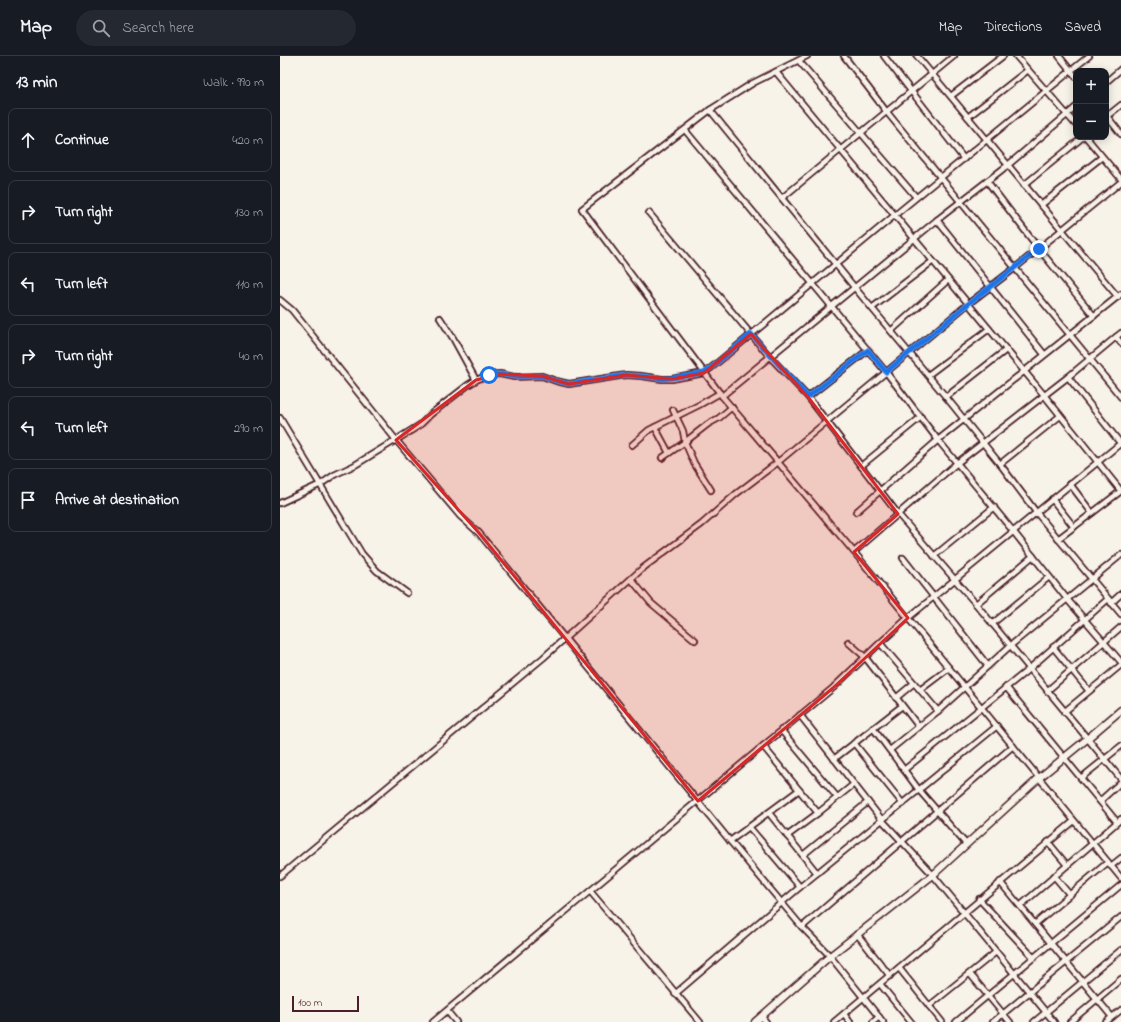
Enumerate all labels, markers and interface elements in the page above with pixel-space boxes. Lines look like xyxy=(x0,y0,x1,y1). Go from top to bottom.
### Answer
search box xyxy=(76,10,356,46)
text: Map xyxy=(20,14,52,41)
icon: search xyxy=(90,17,112,39)
text: Search here xyxy=(122,17,194,39)
text: Map xyxy=(939,17,962,38)
text: Directions xyxy=(984,17,1042,38)
text: Saved xyxy=(1064,17,1101,38)
map controls xyxy=(1073,68,1109,140)
button: + xyxy=(1073,68,1109,104)
text: 13 min xyxy=(16,70,57,95)
text: Walk · 990 m xyxy=(203,73,264,92)
button: − xyxy=(1073,104,1109,140)
icon: ahead xyxy=(17,129,39,151)
text: Continue xyxy=(55,129,109,151)
text: 420 m xyxy=(232,131,263,150)
icon: right xyxy=(17,201,39,223)
text: Turn right xyxy=(55,201,113,223)
text: 130 m xyxy=(235,203,263,222)
route end xyxy=(1030,240,1048,258)
icon: left xyxy=(17,273,39,295)
text: Turn left xyxy=(55,273,108,295)
text: 110 m xyxy=(236,275,263,294)
icon: right xyxy=(17,345,39,367)
text: Turn right xyxy=(55,345,113,367)
text: 40 m xyxy=(239,347,263,366)
route start xyxy=(480,366,498,384)
icon: left xyxy=(17,417,39,439)
text: Turn left xyxy=(55,417,108,439)
text: 290 m xyxy=(234,419,263,438)
icon: arrive xyxy=(17,489,39,511)
text: Arrive at destination xyxy=(55,489,179,511)
scale bar xyxy=(292,994,359,1013)
text: 100 m xyxy=(298,995,322,1011)

